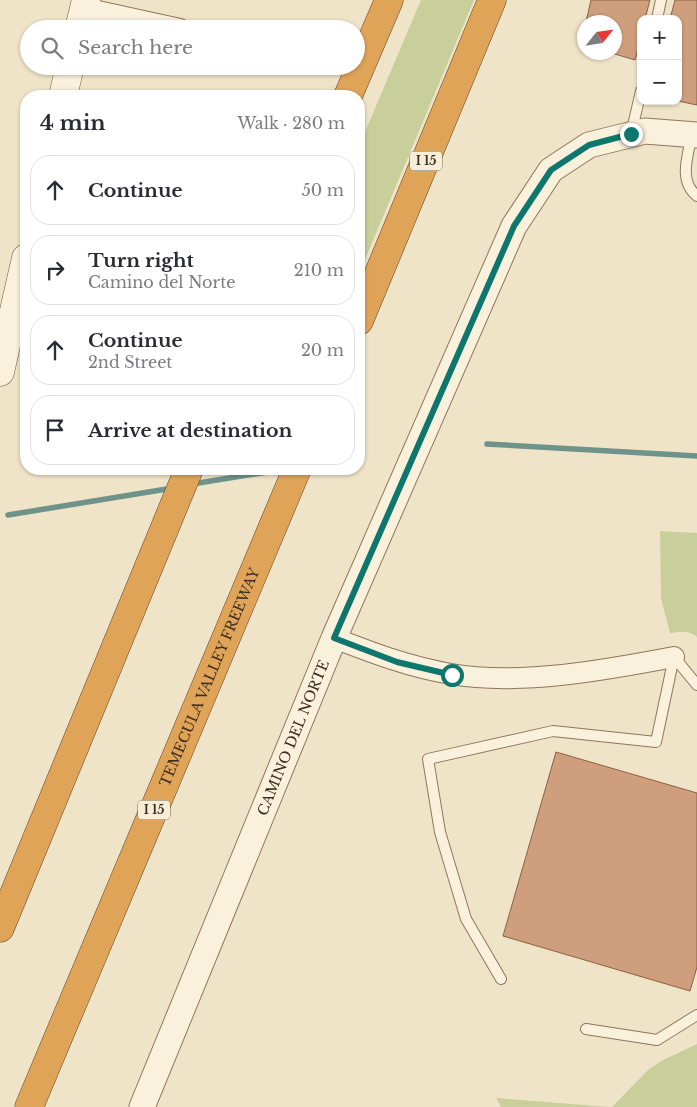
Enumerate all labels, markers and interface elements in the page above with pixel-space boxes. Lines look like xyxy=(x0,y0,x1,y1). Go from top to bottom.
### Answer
north arrow xyxy=(577,15,622,60)
map controls xyxy=(637,15,682,105)
button: + xyxy=(637,15,682,60)
search box xyxy=(20,20,365,75)
icon: search xyxy=(38,34,66,62)
text: Search here xyxy=(78,36,193,59)
button: − xyxy=(637,60,682,105)
text: 4 min xyxy=(40,110,106,136)
text: Walk · 280 m xyxy=(237,113,345,133)
route end xyxy=(620,123,643,146)
road number: I 15 xyxy=(410,152,442,170)
icon: ahead xyxy=(41,176,69,204)
text: Continue xyxy=(88,179,183,202)
text: 50 m xyxy=(302,180,344,200)
text: Turn right xyxy=(88,249,194,272)
icon: right xyxy=(41,256,69,284)
text: 210 m xyxy=(294,260,344,280)
text: Camino del Norte xyxy=(88,272,235,292)
text: Continue xyxy=(88,329,183,352)
icon: ahead xyxy=(41,336,69,364)
text: 20 m xyxy=(301,340,344,360)
text: 2nd Street xyxy=(88,352,172,372)
icon: arrive xyxy=(41,416,69,444)
text: Arrive at destination xyxy=(88,419,292,442)
street label: TEMECULA VALLEY FREEWAY xyxy=(156,565,264,789)
street label: CAMINO DEL NORTE xyxy=(253,657,333,818)
route start xyxy=(441,664,464,687)
road number: I 15 xyxy=(138,800,170,820)

